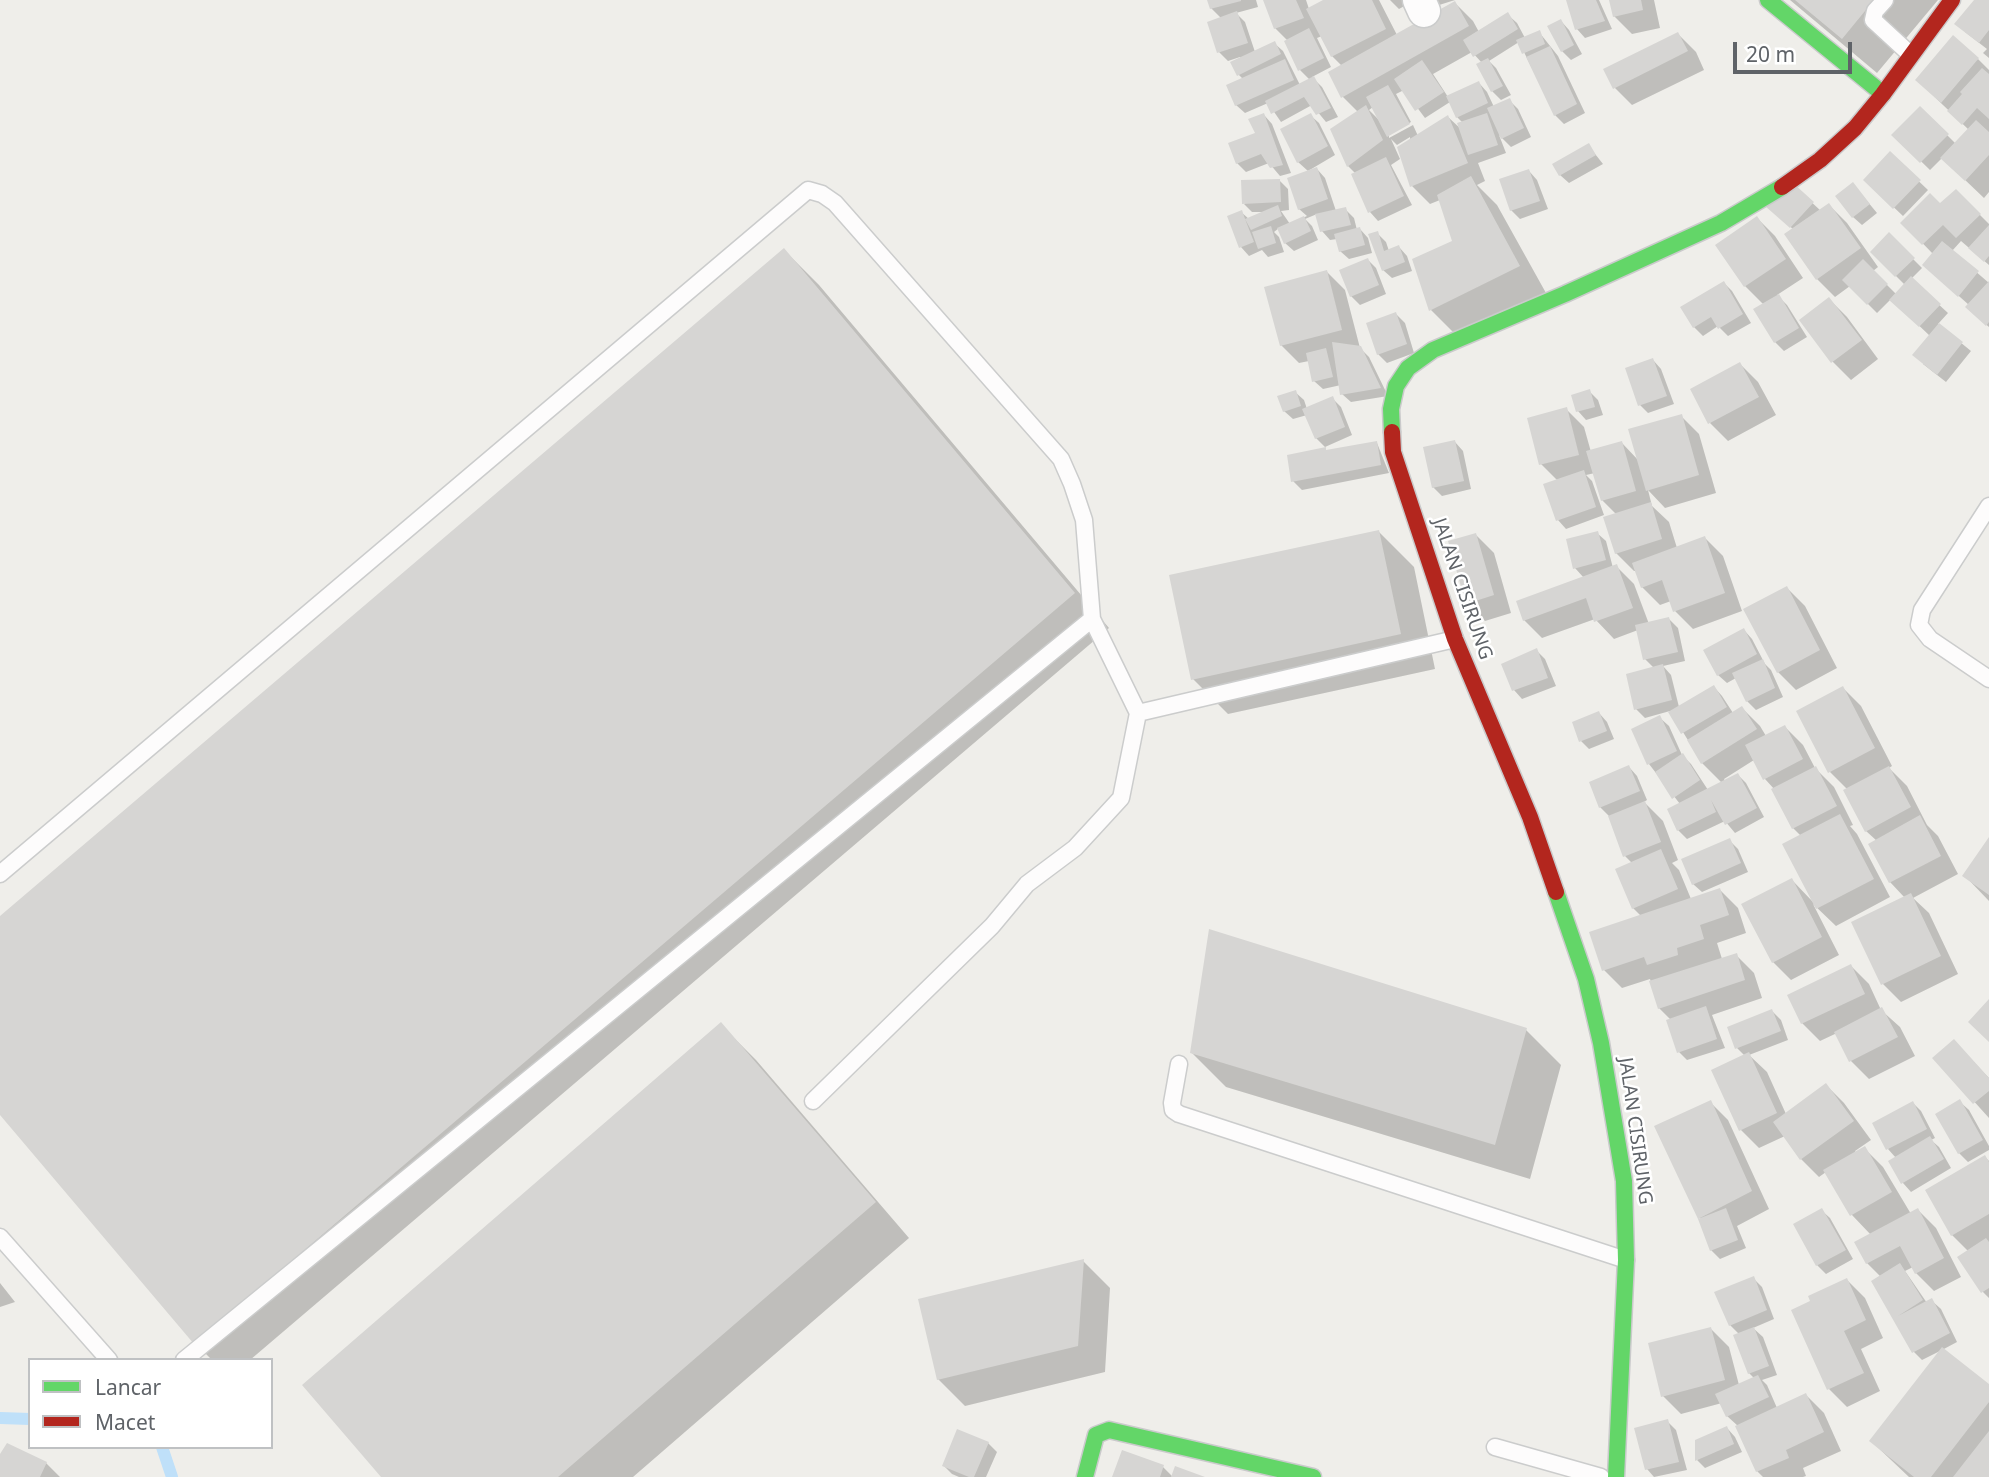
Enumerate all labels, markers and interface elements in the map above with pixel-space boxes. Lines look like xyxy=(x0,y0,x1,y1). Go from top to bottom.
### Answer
scale bar xyxy=(1737,28,1856,72)
text: 20 m xyxy=(1746,40,1795,68)
street label: JALAN CISIRUNG xyxy=(1427,515,1497,663)
street label: JALAN CISIRUNG xyxy=(1613,1056,1657,1206)
legend xyxy=(28,1358,273,1449)
text: Lancar xyxy=(95,1373,161,1401)
text: Macet xyxy=(95,1408,155,1436)

